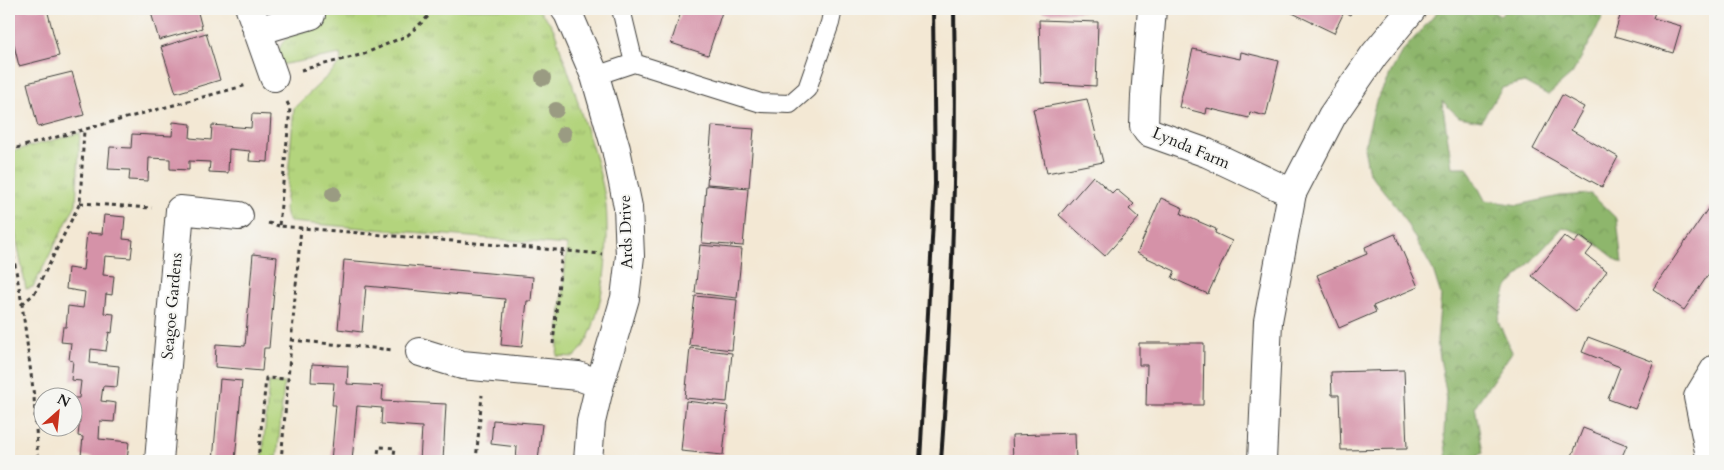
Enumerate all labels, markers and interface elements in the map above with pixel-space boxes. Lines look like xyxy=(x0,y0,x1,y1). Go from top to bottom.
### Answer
street label: Lynda Farm xyxy=(1149,122,1234,174)
street label: Ards Drive xyxy=(614,195,638,269)
street label: Seagoe Gardens xyxy=(156,252,188,360)
north arrow xyxy=(32,388,82,438)
text: N xyxy=(54,390,73,412)

